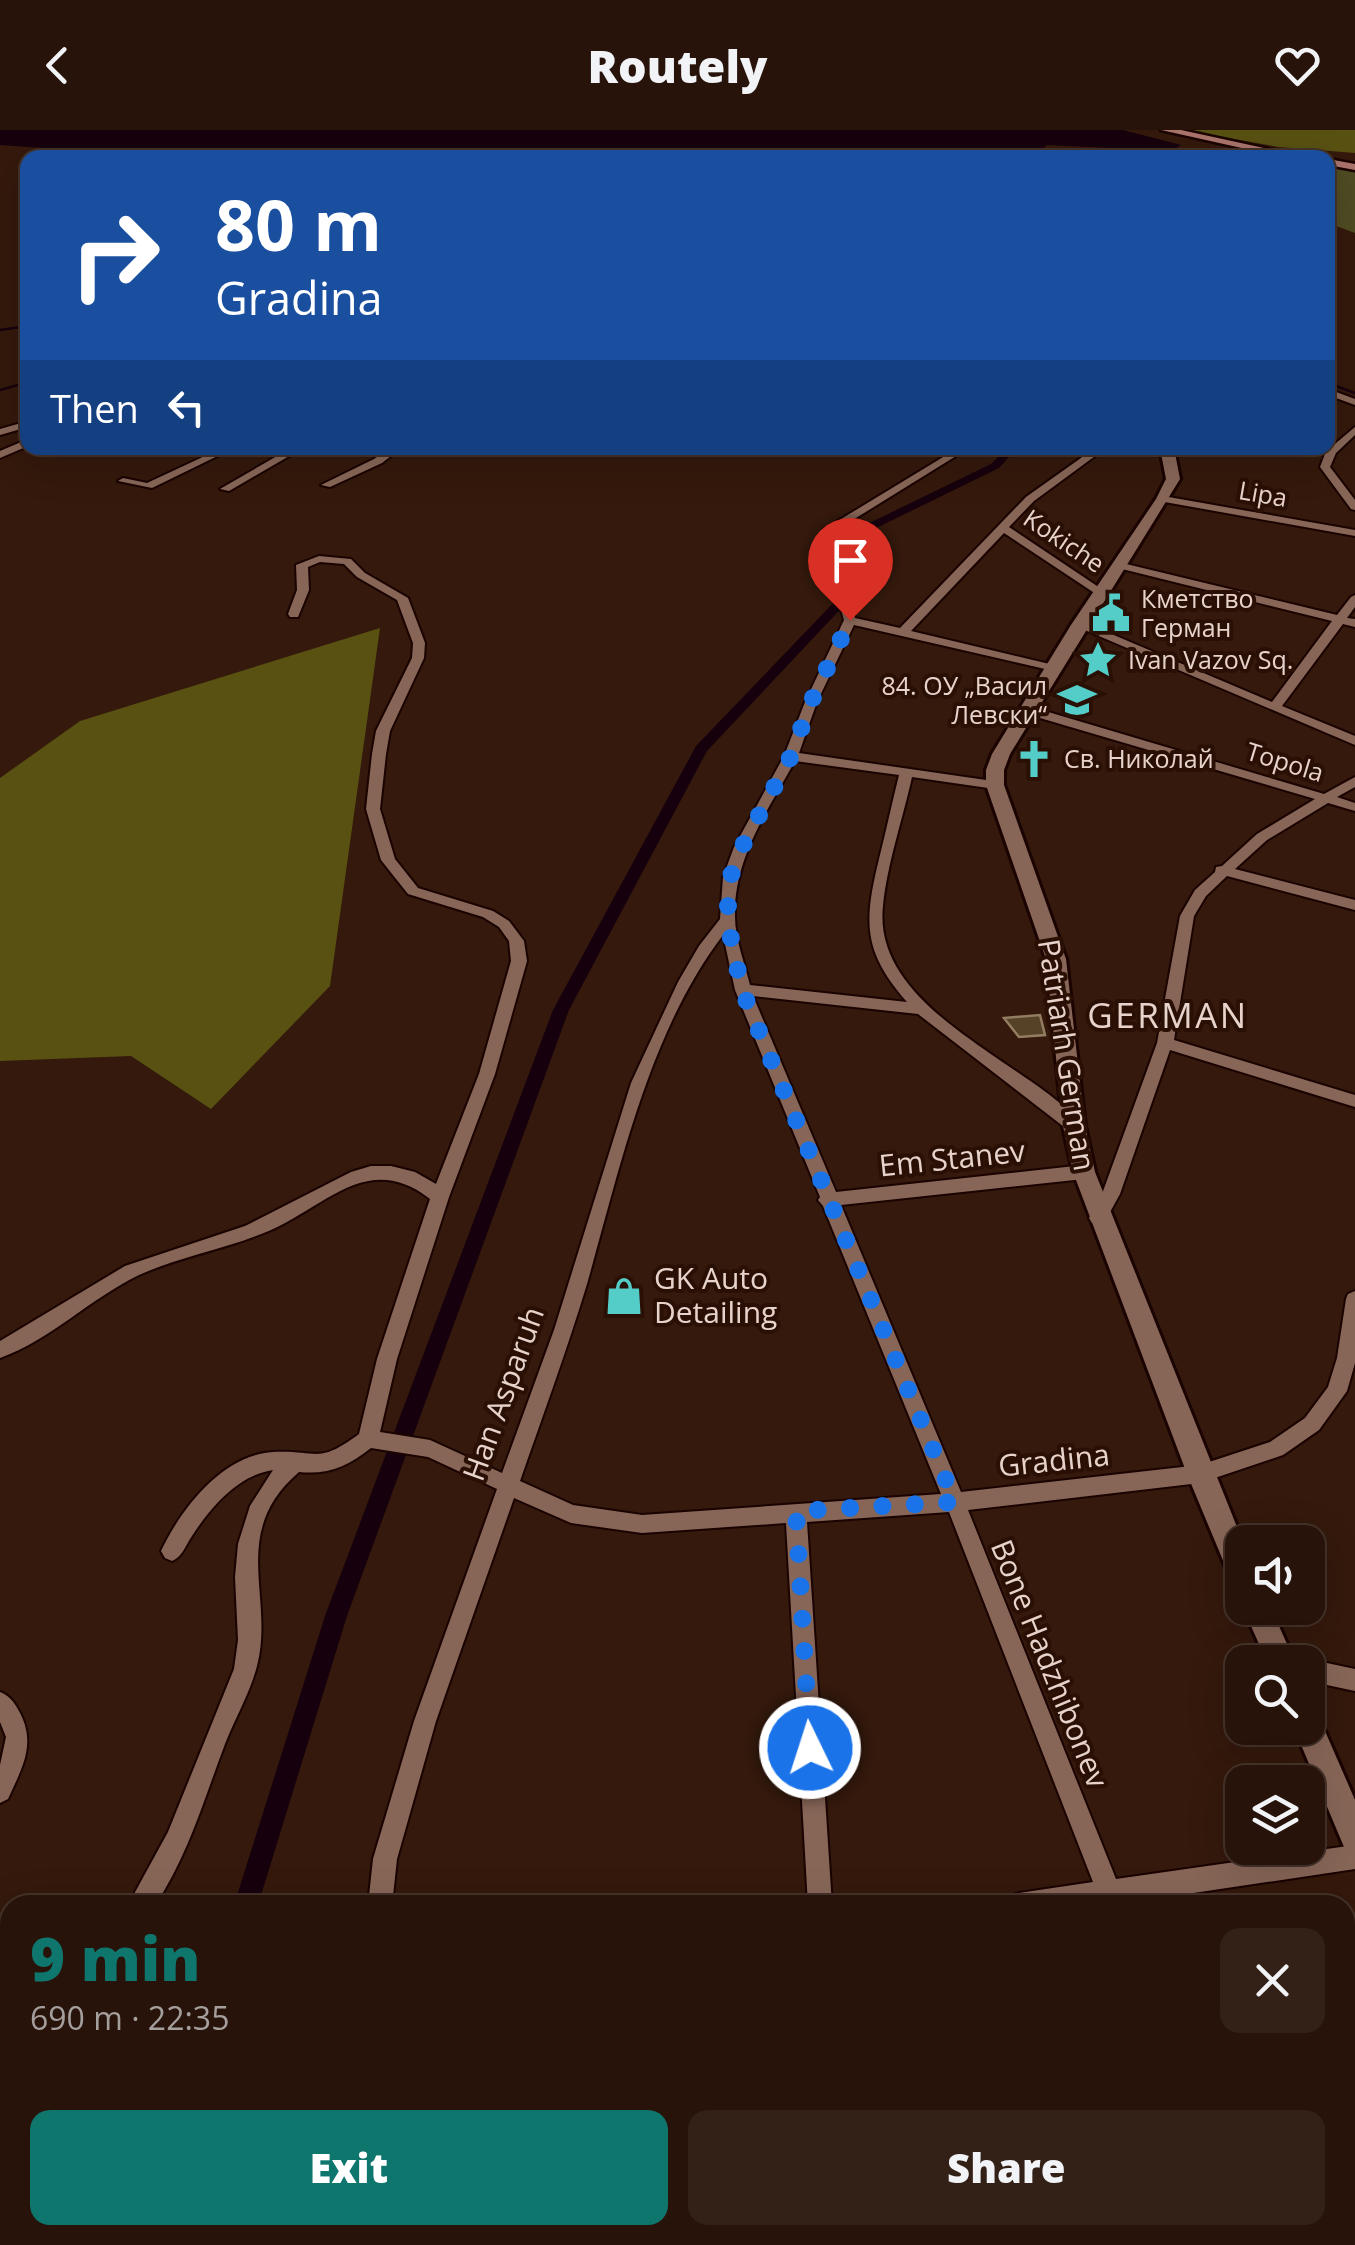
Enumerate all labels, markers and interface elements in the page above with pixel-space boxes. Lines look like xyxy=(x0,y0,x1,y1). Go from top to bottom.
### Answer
text: Routely xyxy=(588,35,767,96)
icon: back xyxy=(30,38,85,93)
icon: heart xyxy=(1270,38,1325,93)
text: 80 m xyxy=(215,176,382,272)
icon: right xyxy=(50,190,180,320)
text: Gradina xyxy=(215,267,383,328)
icon: left xyxy=(159,380,214,435)
text: Then xyxy=(50,382,139,434)
street label: Lipa xyxy=(1236,472,1290,514)
street label: Kokiche xyxy=(1017,501,1112,580)
pin xyxy=(808,518,893,621)
icon: arrive xyxy=(823,533,878,588)
place label: Кметство Герман xyxy=(1141,581,1254,644)
public building icon: Кметство Герман xyxy=(1090,592,1132,634)
place icon: Ivan Vazov Sq. xyxy=(1077,639,1119,681)
place label: Ivan Vazov Sq. xyxy=(1128,642,1293,676)
place label: 84. ОУ „Васил Левски“ xyxy=(882,668,1047,731)
school or university icon: 84. ОУ „Васил Левски“ xyxy=(1056,679,1098,721)
street label: Topola xyxy=(1242,733,1328,789)
church icon: Св. Николай xyxy=(1013,738,1055,780)
place label: Св. Николай xyxy=(1064,741,1214,775)
street label: Patriarh German xyxy=(1029,936,1106,1174)
district label: GERMAN xyxy=(1087,991,1249,1038)
street label: Em Stanev xyxy=(877,1129,1027,1186)
place label: GK Auto Detailing xyxy=(654,1257,777,1332)
shop icon: GK Auto Detailing xyxy=(603,1275,645,1317)
street label: Han Asparuh xyxy=(452,1301,553,1486)
street label: Gradina xyxy=(996,1433,1112,1486)
map controls xyxy=(1225,1525,1325,1865)
button: sound xyxy=(1225,1525,1325,1625)
street label: Bone Hadzhibonev xyxy=(982,1533,1119,1794)
button: search xyxy=(1225,1645,1325,1745)
position arrow xyxy=(758,1696,862,1800)
button: layers xyxy=(1225,1765,1325,1865)
text: 9 min xyxy=(30,1917,200,1999)
button: close xyxy=(1220,1928,1325,2033)
text: 690 m · 22:35 xyxy=(30,1996,229,2039)
button: Exit xyxy=(30,2110,668,2225)
button: Share xyxy=(688,2110,1325,2225)

